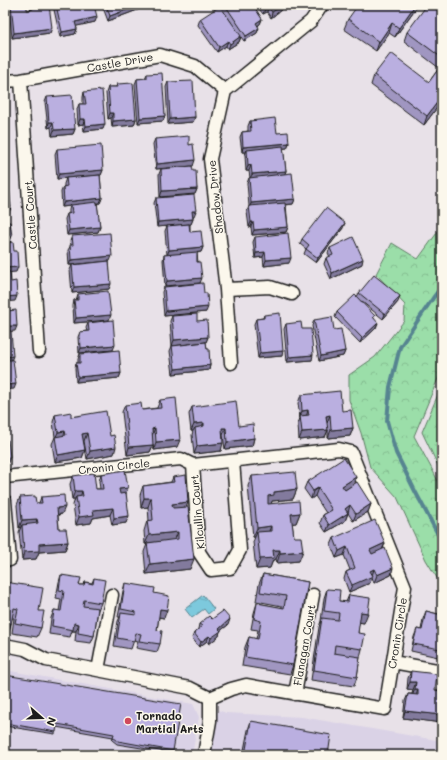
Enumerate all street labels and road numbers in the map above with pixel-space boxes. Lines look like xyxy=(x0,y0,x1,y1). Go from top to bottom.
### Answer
street label: Castle Drive xyxy=(86,49,155,75)
street label: Shadow Drive xyxy=(204,159,226,235)
street label: Castle Court xyxy=(20,180,40,250)
street label: Cronin Circle xyxy=(78,455,151,477)
street label: Kilcullin Court xyxy=(186,474,208,550)
street label: Cronin Circle xyxy=(384,596,410,670)
street label: Flanagan Court xyxy=(289,603,319,687)

